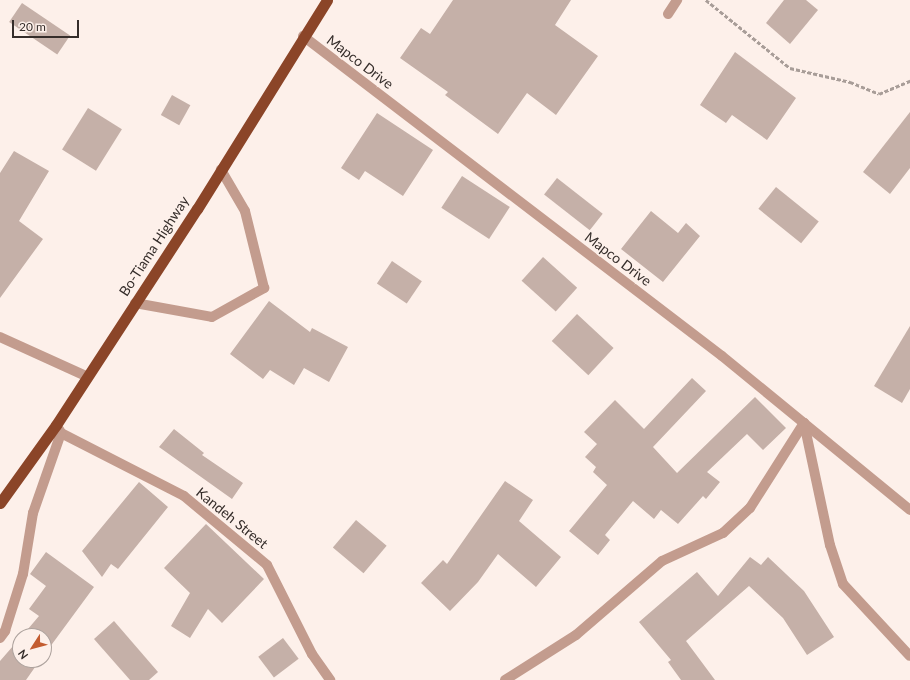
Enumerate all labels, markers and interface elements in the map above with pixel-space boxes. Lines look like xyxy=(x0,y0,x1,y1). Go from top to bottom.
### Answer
scale bar xyxy=(14,12,81,38)
text: 20 m xyxy=(19,19,46,34)
street label: Mapco Drive xyxy=(323,32,397,92)
street label: Bo-Tiama Highway xyxy=(115,193,193,299)
street label: Mapco Drive xyxy=(581,229,655,289)
street label: Kandeh Street xyxy=(193,484,271,552)
north arrow xyxy=(12,628,52,668)
text: N xyxy=(15,648,30,662)

